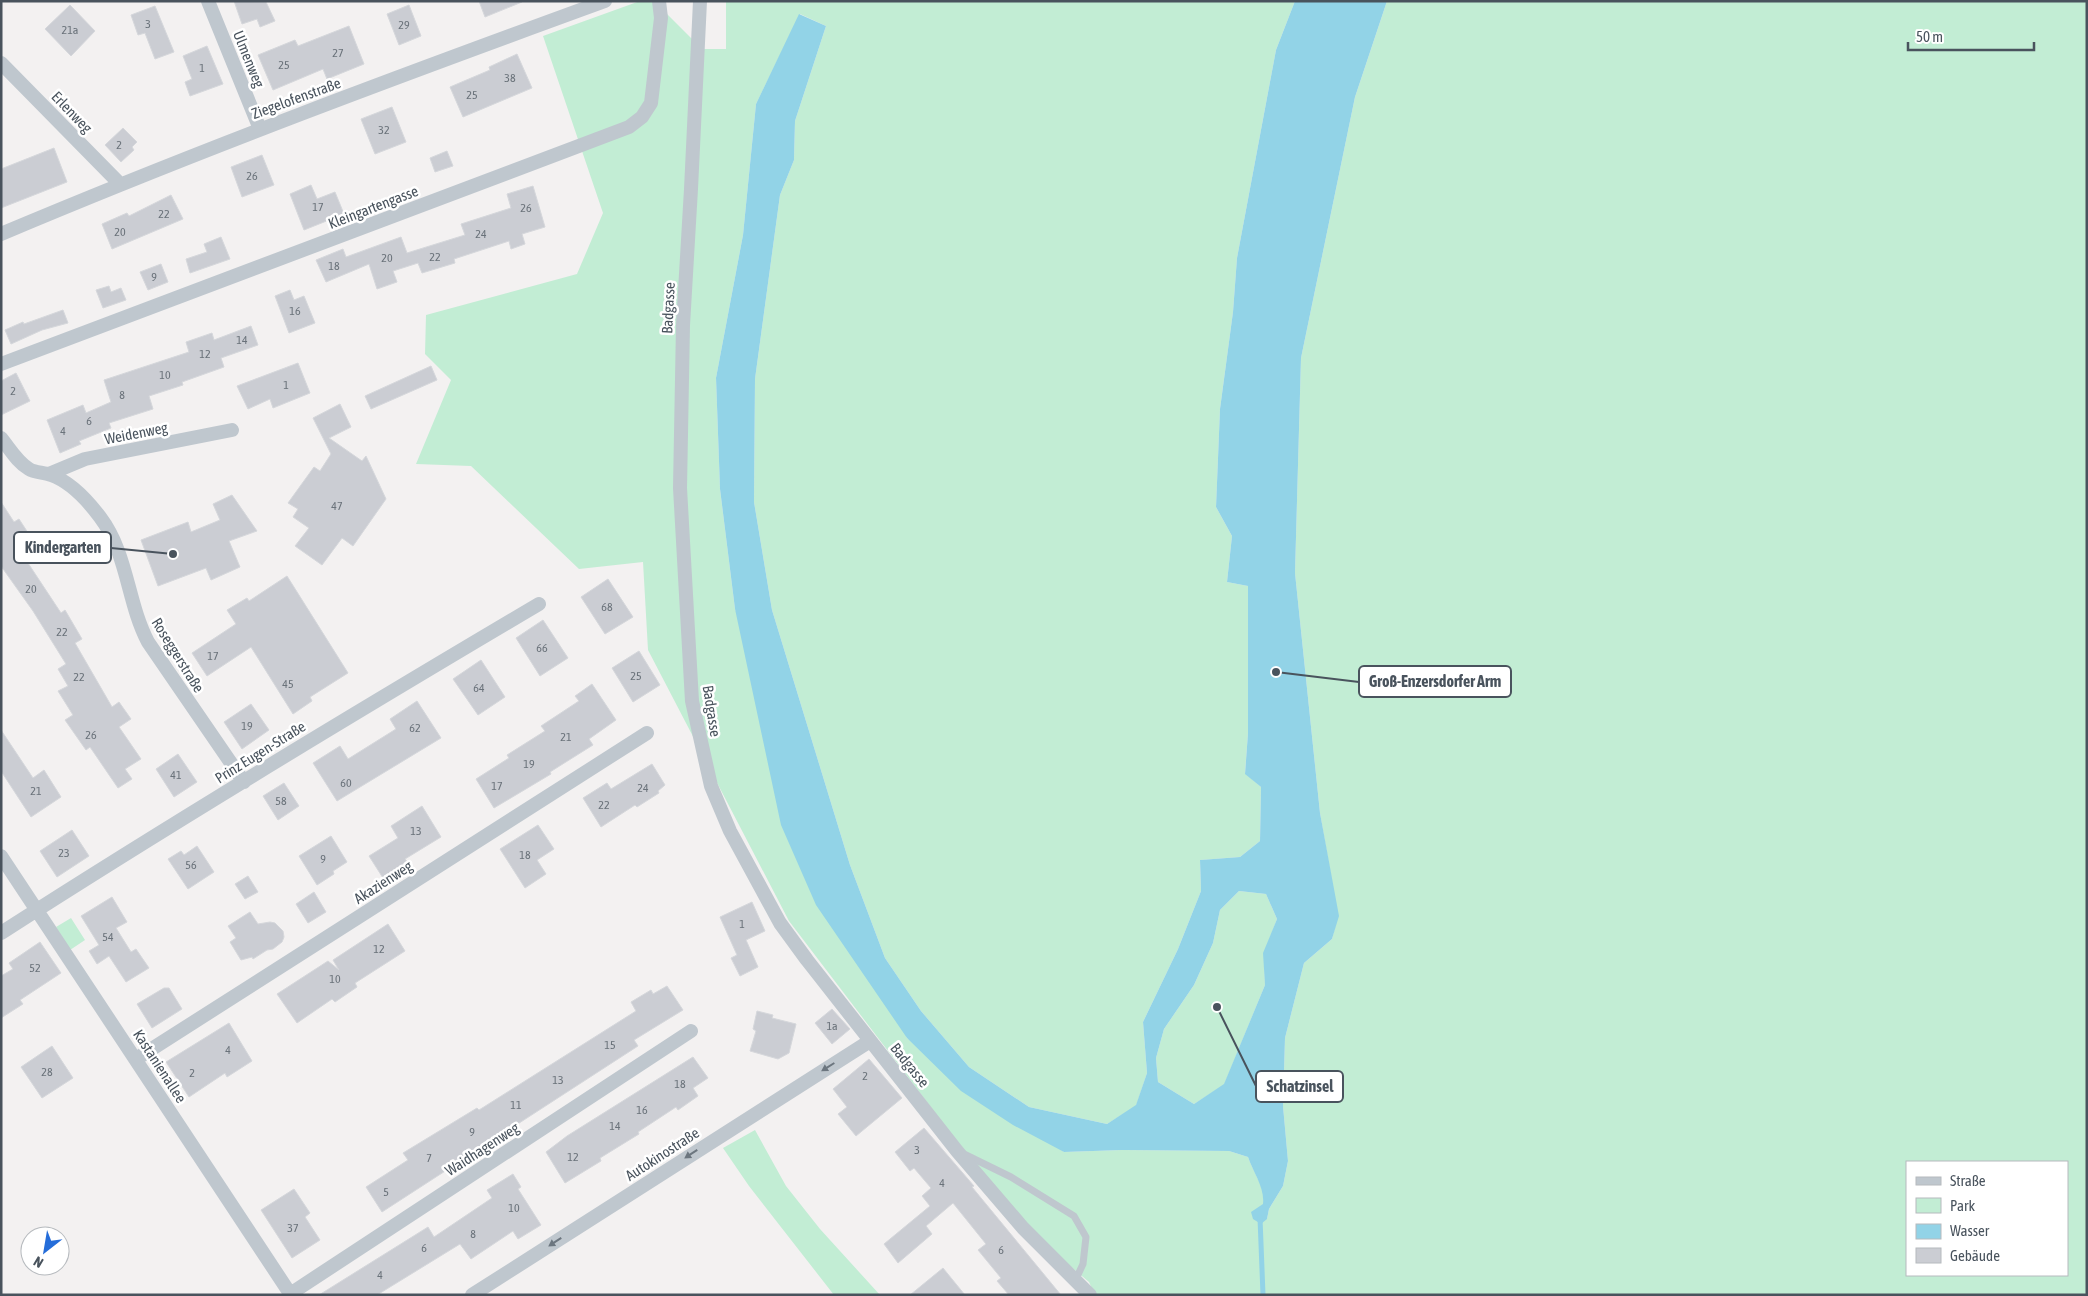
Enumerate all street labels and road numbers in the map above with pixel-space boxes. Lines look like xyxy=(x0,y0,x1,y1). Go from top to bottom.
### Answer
street label: Ulmenweg xyxy=(230,28,268,90)
street label: Ziegelofenstraße xyxy=(249,74,343,122)
street label: Erlenweg xyxy=(48,88,96,137)
street label: Kleingartengasse xyxy=(326,182,421,232)
street label: Badgasse xyxy=(658,282,678,334)
street label: Weidenweg xyxy=(103,418,170,447)
street label: Roseggerstraße xyxy=(148,615,208,696)
street label: Badgasse xyxy=(700,684,724,738)
street label: Prinz Eugen-Straße xyxy=(212,717,308,787)
street label: Akazienweg xyxy=(351,857,416,907)
street label: Kastanienallee xyxy=(130,1026,190,1106)
street label: Badgasse xyxy=(887,1040,933,1091)
street label: Waidhagenweg xyxy=(442,1119,523,1179)
street label: Autokinostraße xyxy=(622,1124,702,1184)

